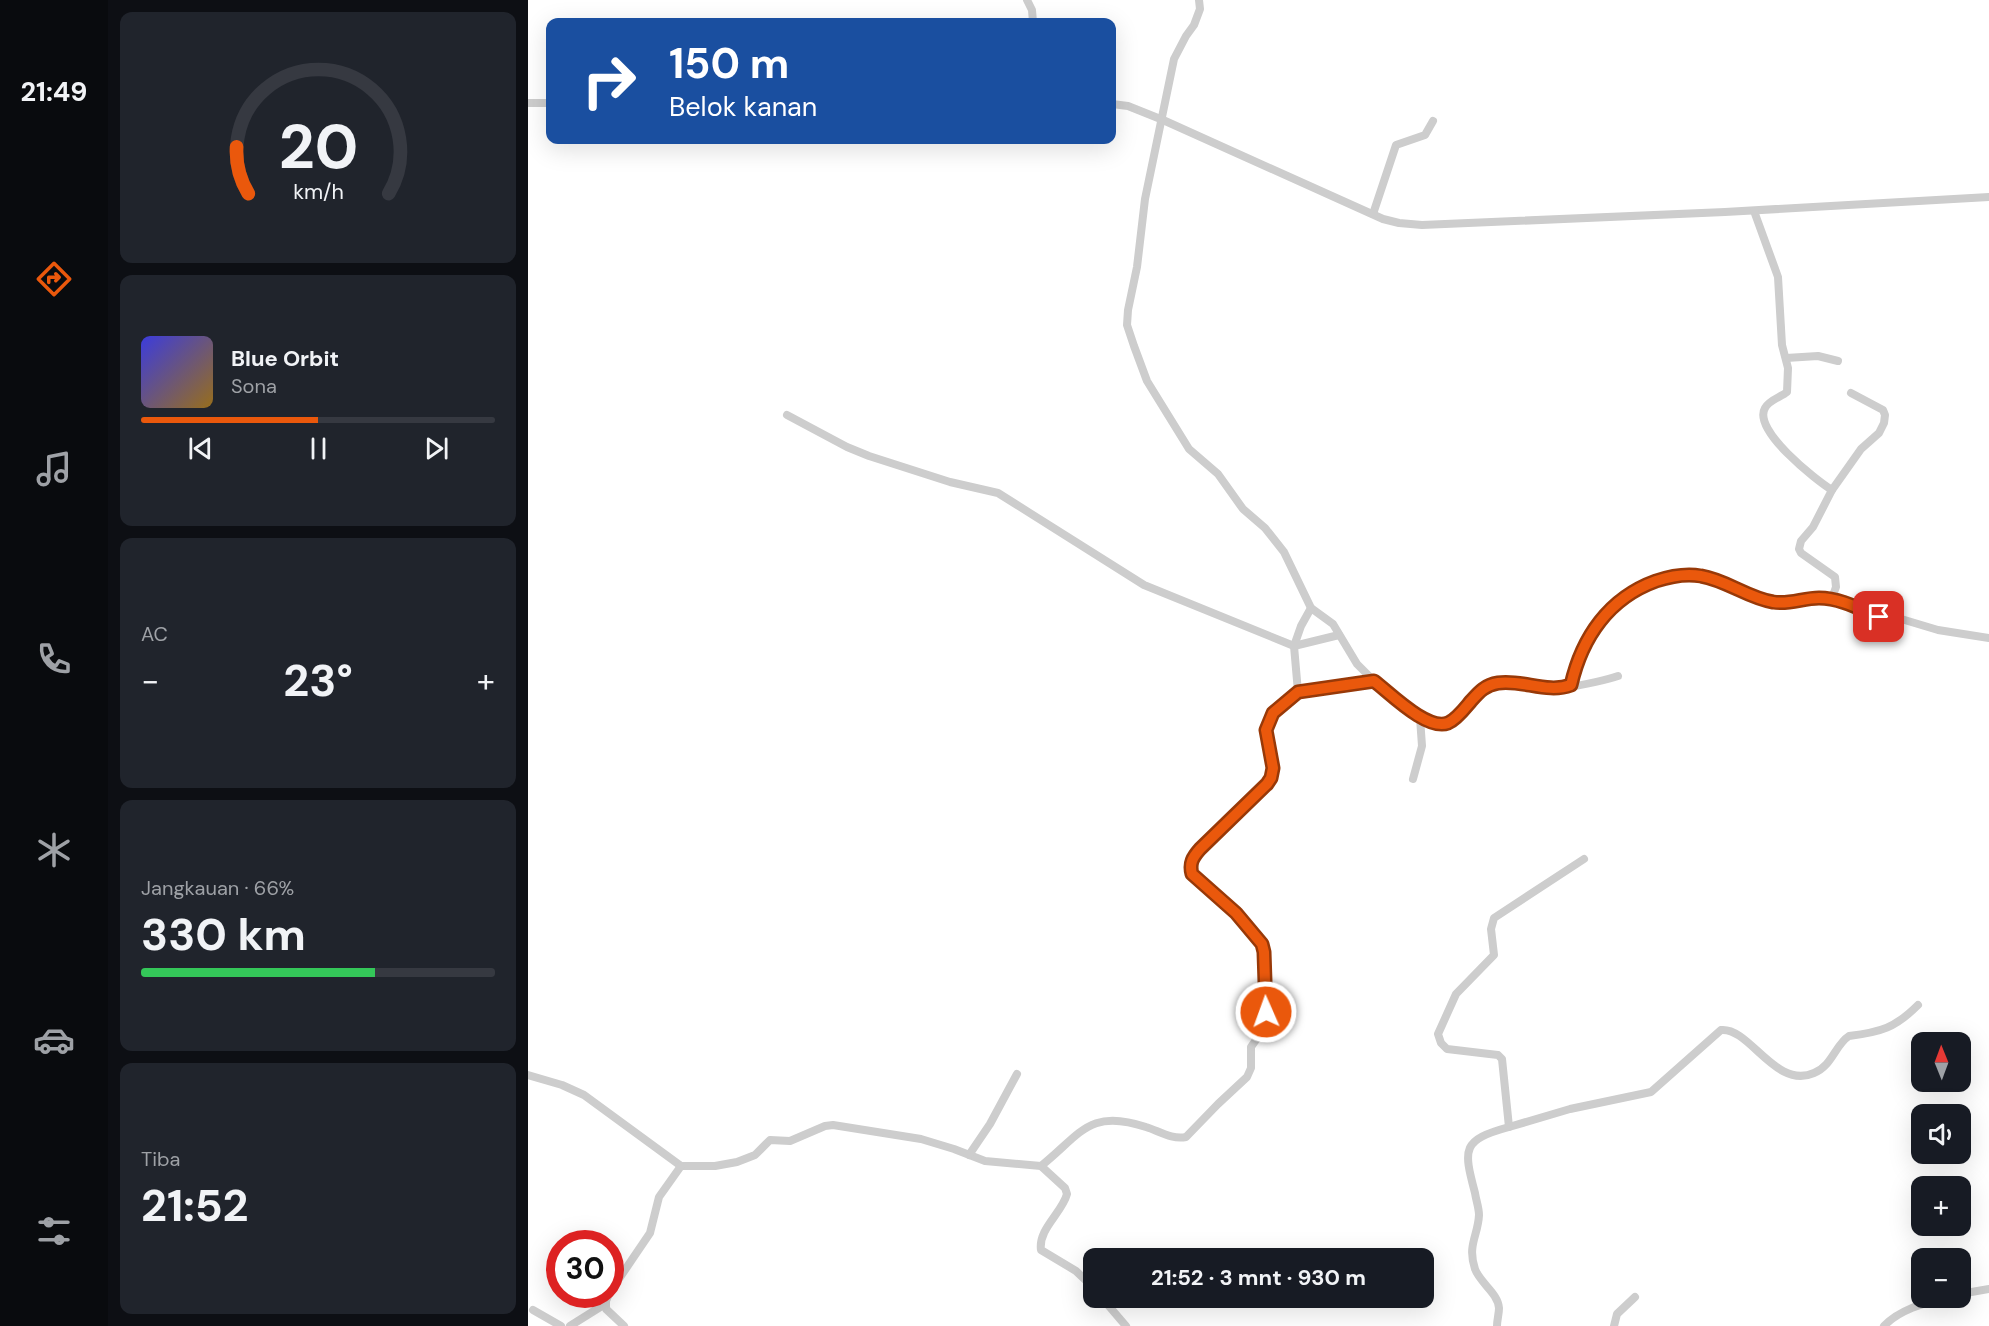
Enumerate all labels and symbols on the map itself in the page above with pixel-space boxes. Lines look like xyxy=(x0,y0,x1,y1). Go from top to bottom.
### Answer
pin xyxy=(1853,591,1904,642)
position arrow xyxy=(1234,980,1298,1044)
north arrow xyxy=(1911,1032,1971,1092)
speed limit sign: 30 xyxy=(546,1230,624,1308)

